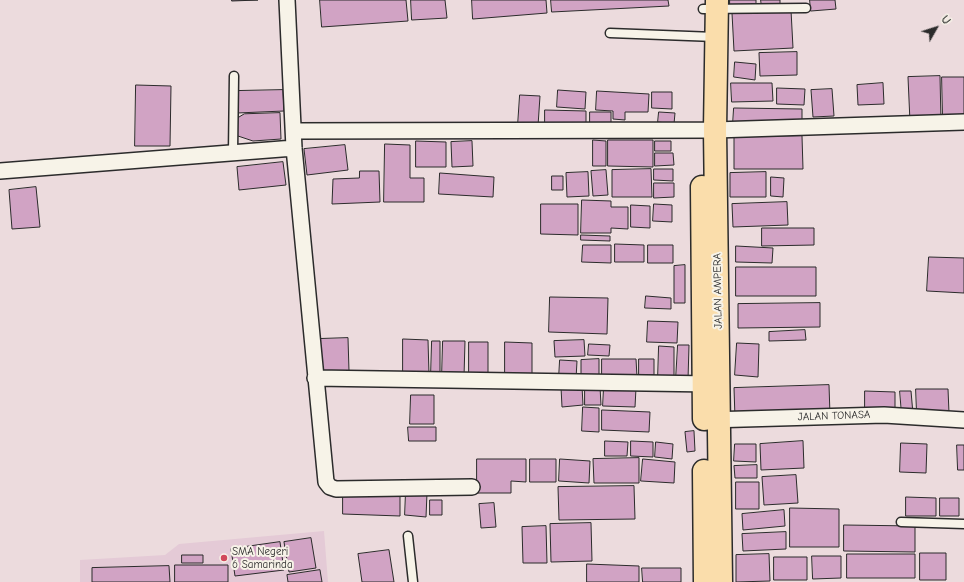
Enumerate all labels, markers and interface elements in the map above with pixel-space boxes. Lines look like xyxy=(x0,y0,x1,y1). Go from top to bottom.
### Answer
north arrow xyxy=(916,8,956,48)
text: U xyxy=(938,13,953,27)
street label: JALAN AMPERA xyxy=(711,253,725,329)
street label: JALAN TONASA xyxy=(798,408,870,424)
place label: SMA Negeri 6 Samarinda xyxy=(232,545,293,571)
marker: SMA Negeri 6 Samarinda xyxy=(219,553,229,563)

